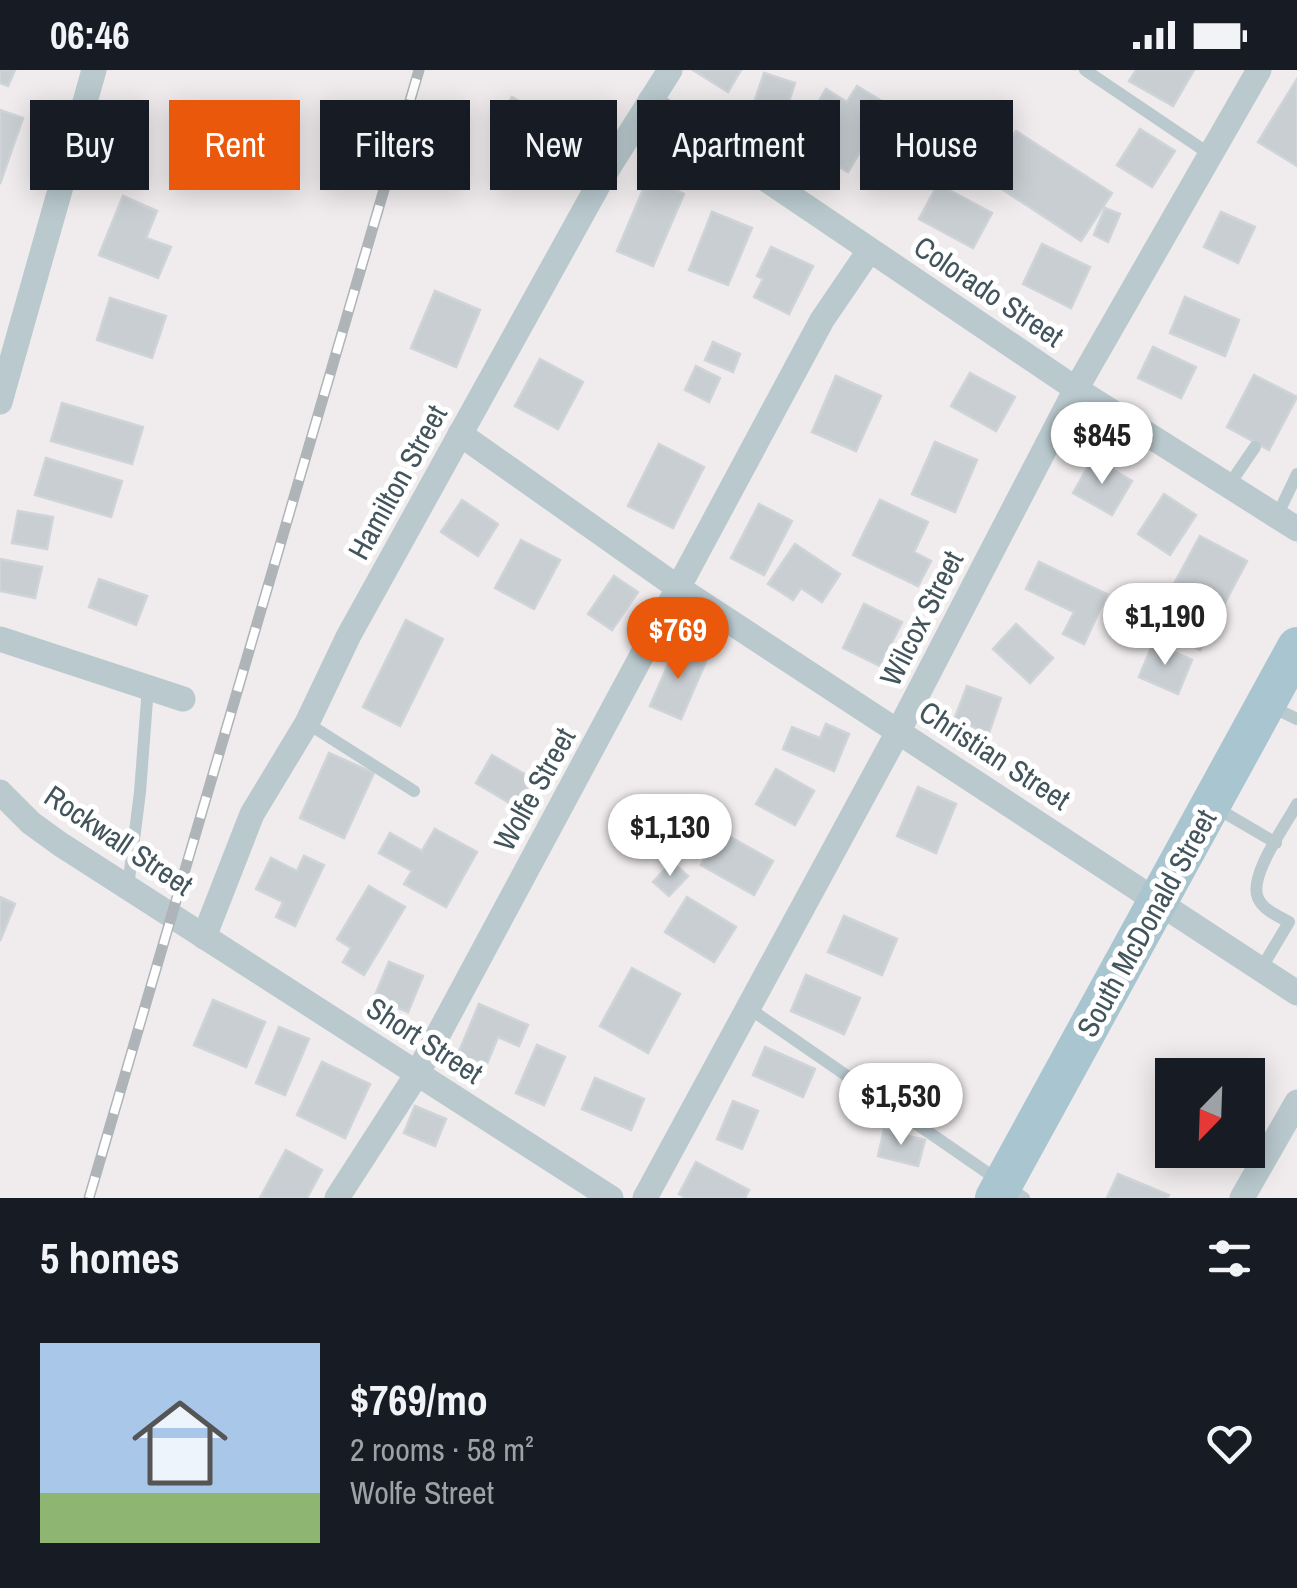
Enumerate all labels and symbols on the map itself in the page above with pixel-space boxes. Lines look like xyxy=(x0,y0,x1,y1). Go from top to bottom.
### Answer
street label: Colorado Street xyxy=(906,226,1072,356)
street label: Hamilton Street xyxy=(338,397,456,566)
pin: $845 xyxy=(1043,402,1161,487)
street label: Wilcox Street xyxy=(870,544,972,692)
pin: $1,190 xyxy=(1084,583,1246,668)
pin: $769 xyxy=(619,597,737,682)
street label: Christian Street xyxy=(912,691,1078,819)
street label: Wolfe Street xyxy=(484,720,584,858)
street label: Rockwall Street xyxy=(37,776,201,904)
pin: $1,130 xyxy=(589,794,751,879)
street label: South McDonald Street xyxy=(1067,802,1225,1044)
street label: Short Street xyxy=(359,987,491,1093)
north arrow xyxy=(1155,1058,1265,1168)
pin: $1,530 xyxy=(820,1063,982,1148)

